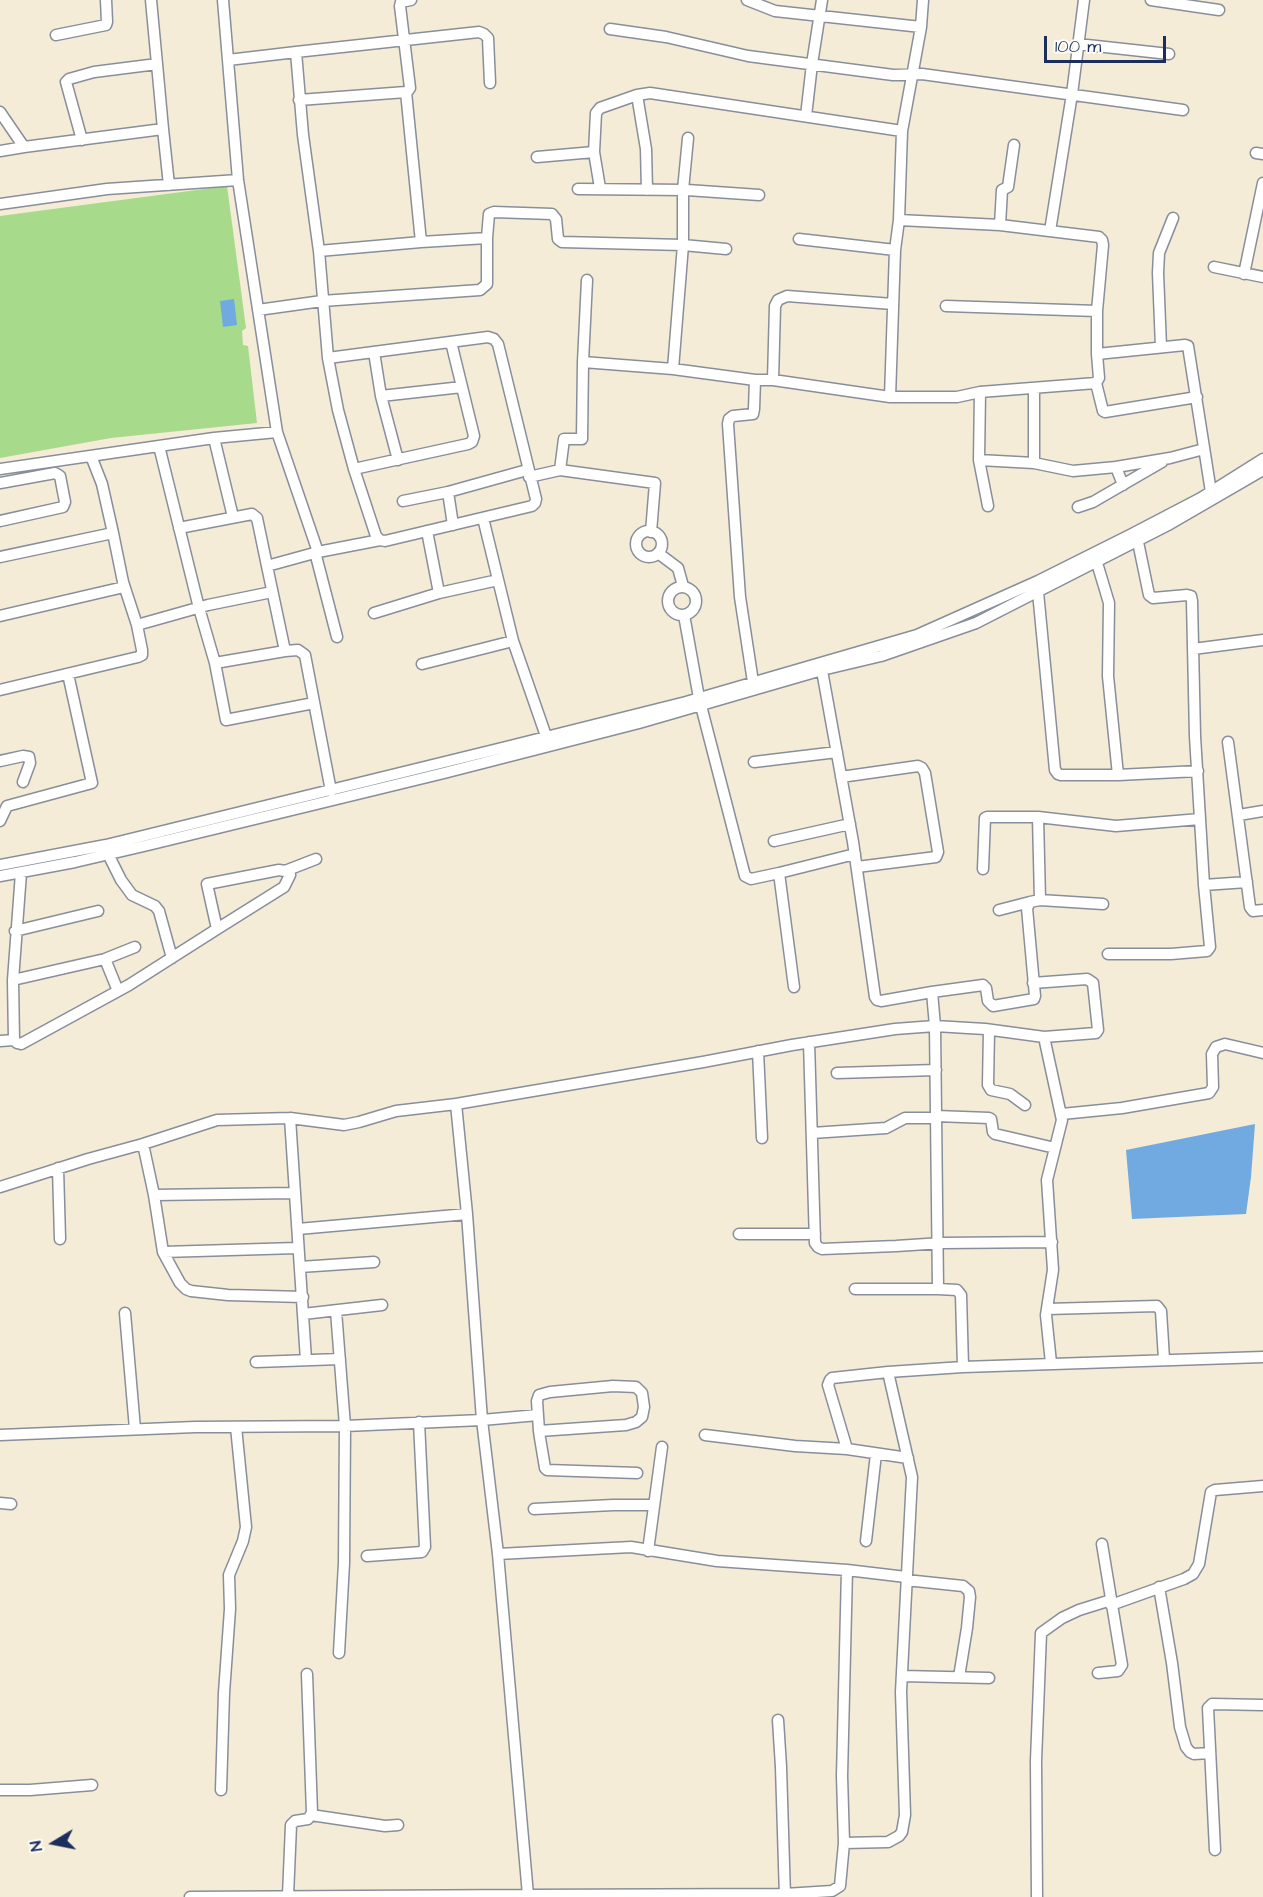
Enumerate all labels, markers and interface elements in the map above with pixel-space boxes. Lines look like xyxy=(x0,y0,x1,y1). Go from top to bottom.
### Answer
scale bar xyxy=(1047,24,1168,62)
text: 100 m xyxy=(1055,34,1101,59)
north arrow xyxy=(24,1813,84,1873)
text: N xyxy=(25,1839,48,1853)

